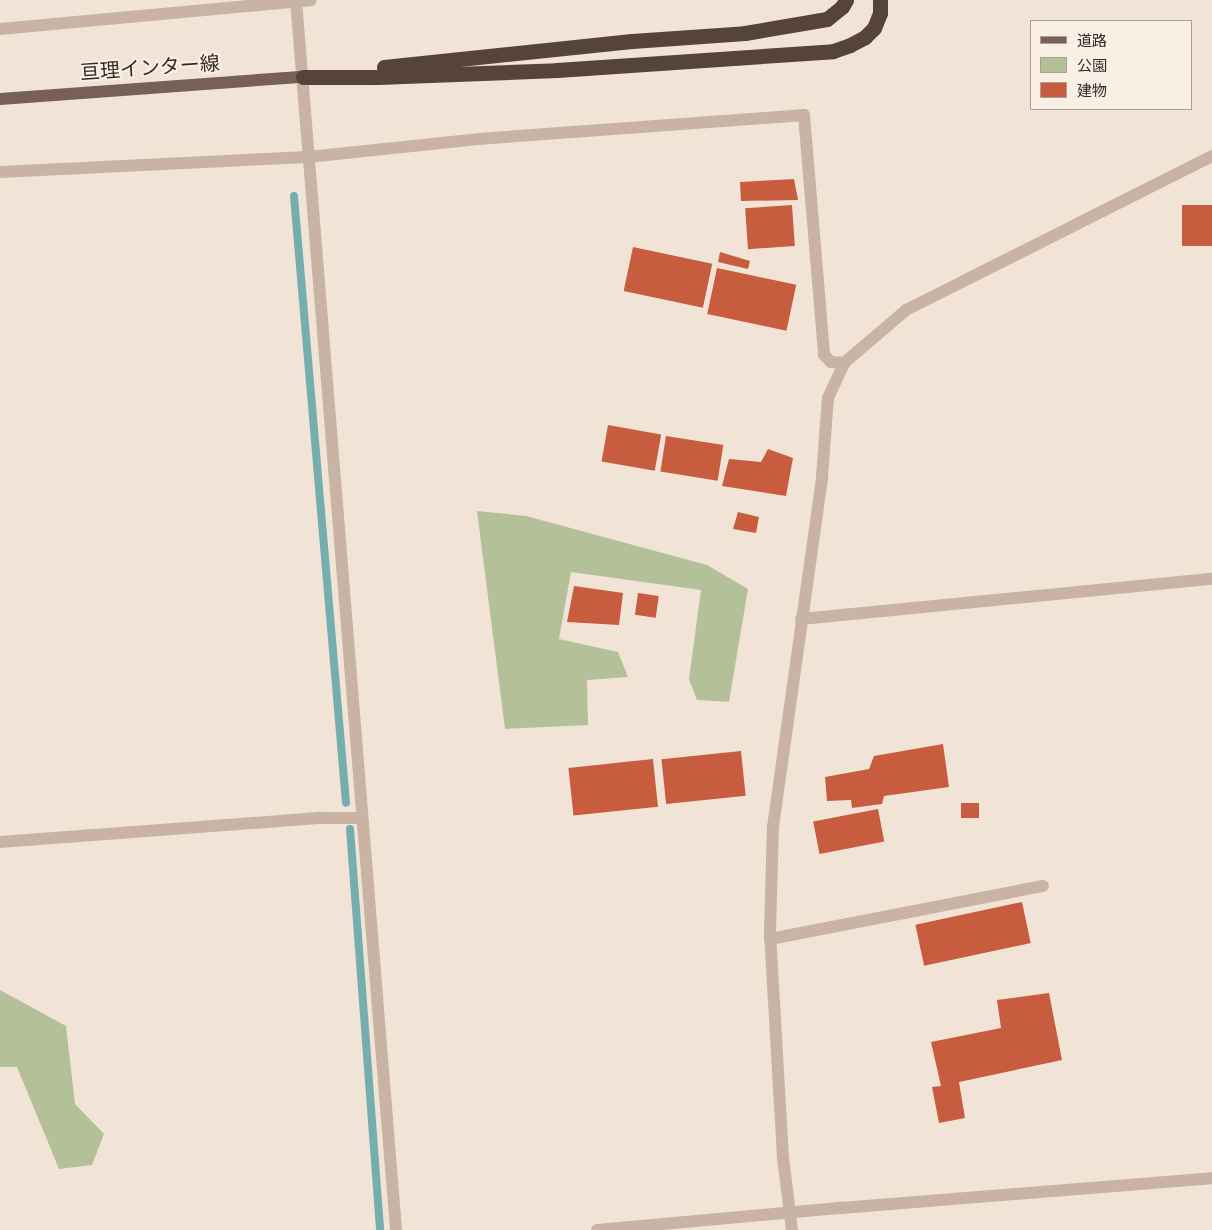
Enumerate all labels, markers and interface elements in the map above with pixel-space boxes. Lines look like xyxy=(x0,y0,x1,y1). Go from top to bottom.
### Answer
legend xyxy=(1030,20,1192,110)
text: 道路 xyxy=(1077,34,1107,49)
street label: 亘理インター線 xyxy=(79,52,221,86)
text: 公園 xyxy=(1077,59,1107,74)
text: 建物 xyxy=(1077,84,1107,99)

